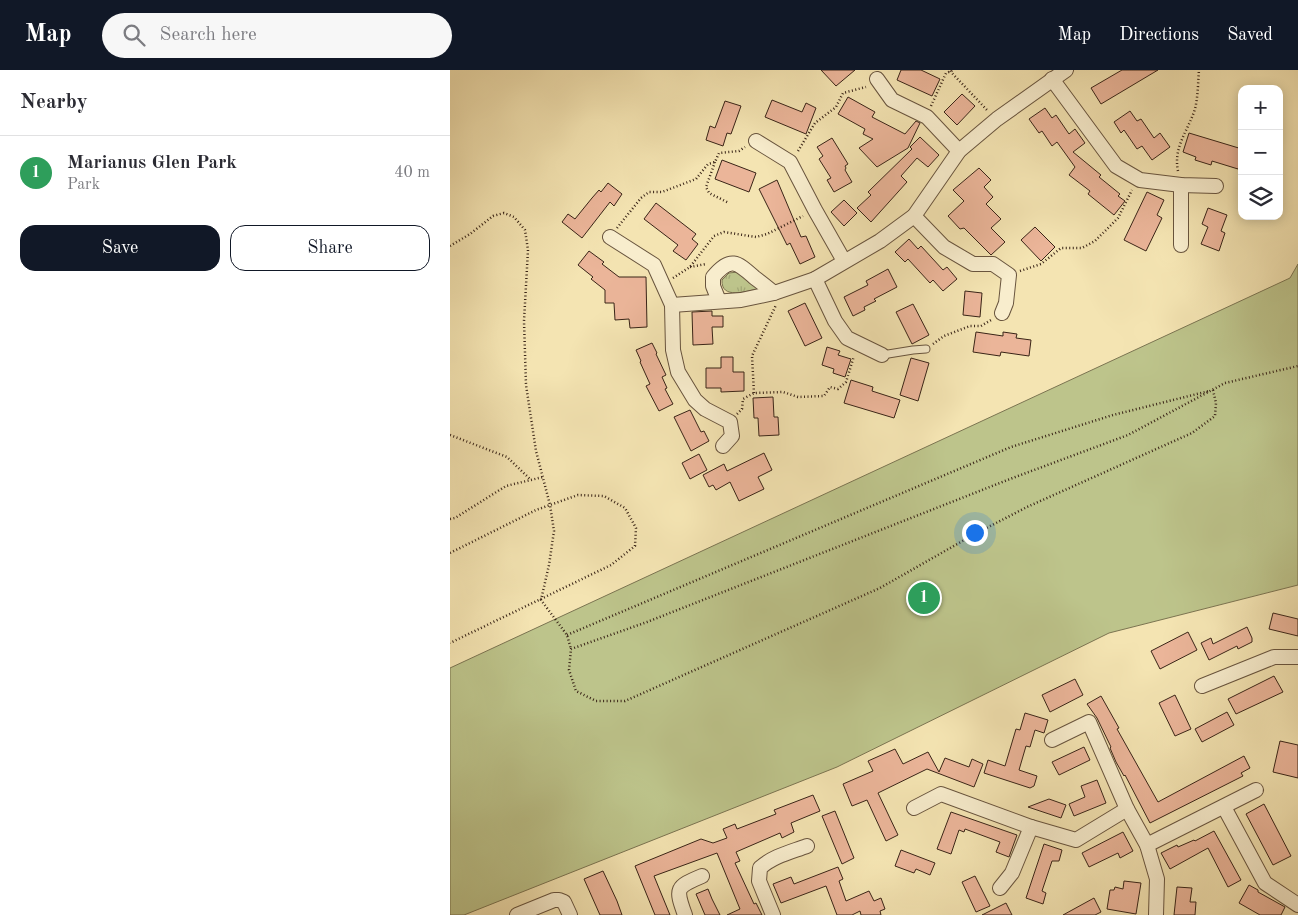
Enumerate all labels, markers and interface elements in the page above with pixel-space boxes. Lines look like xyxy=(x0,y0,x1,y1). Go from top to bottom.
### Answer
search box xyxy=(102,13,452,58)
icon: search xyxy=(120,21,148,49)
text: Map xyxy=(25,23,72,47)
text: Search here xyxy=(160,26,257,45)
text: Map xyxy=(1058,26,1091,44)
text: Directions xyxy=(1119,26,1199,44)
text: Saved xyxy=(1227,26,1273,44)
map controls xyxy=(1238,85,1283,220)
button: + xyxy=(1238,85,1283,130)
text: Nearby xyxy=(20,92,88,113)
button: − xyxy=(1238,130,1283,175)
text: Marianus Glen Park xyxy=(67,154,237,173)
text: 1 xyxy=(31,165,41,181)
text: 40 m xyxy=(394,165,430,181)
button: layers xyxy=(1238,175,1283,220)
text: Park xyxy=(67,177,100,193)
button: Save xyxy=(20,225,220,271)
button: Share xyxy=(230,225,430,271)
your location xyxy=(962,520,988,546)
pin: 1 xyxy=(908,579,940,617)

